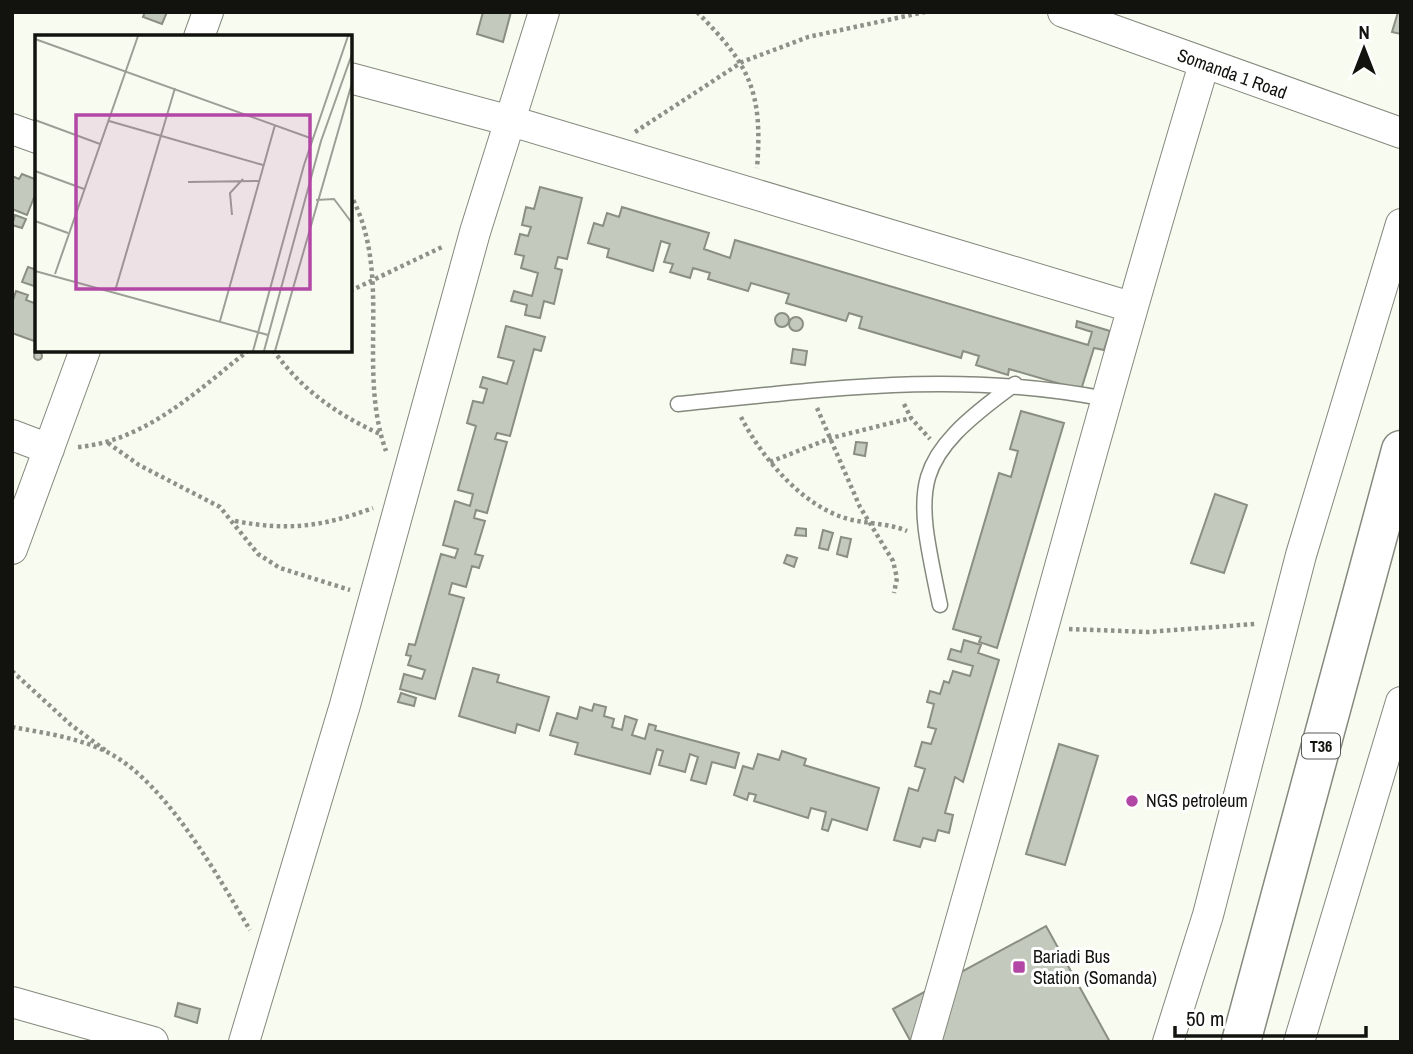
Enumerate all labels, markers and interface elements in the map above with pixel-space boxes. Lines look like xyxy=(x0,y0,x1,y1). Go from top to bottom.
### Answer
north arrow xyxy=(1329,14,1399,84)
text: N xyxy=(1358,19,1370,45)
inset map xyxy=(35,35,352,352)
street label: Somanda 1 Road xyxy=(1174,42,1290,105)
road number: T36 xyxy=(1302,734,1340,758)
place label: NGS petroleum xyxy=(1146,788,1248,813)
marker: NGS petroleum xyxy=(1124,793,1140,809)
place label: Bariadi Bus Station (Somanda) xyxy=(1033,944,1157,990)
marker: Bariadi Bus Station (Somanda) xyxy=(1011,959,1027,975)
scale bar xyxy=(1175,995,1366,1038)
text: 50 m xyxy=(1186,1004,1224,1033)

